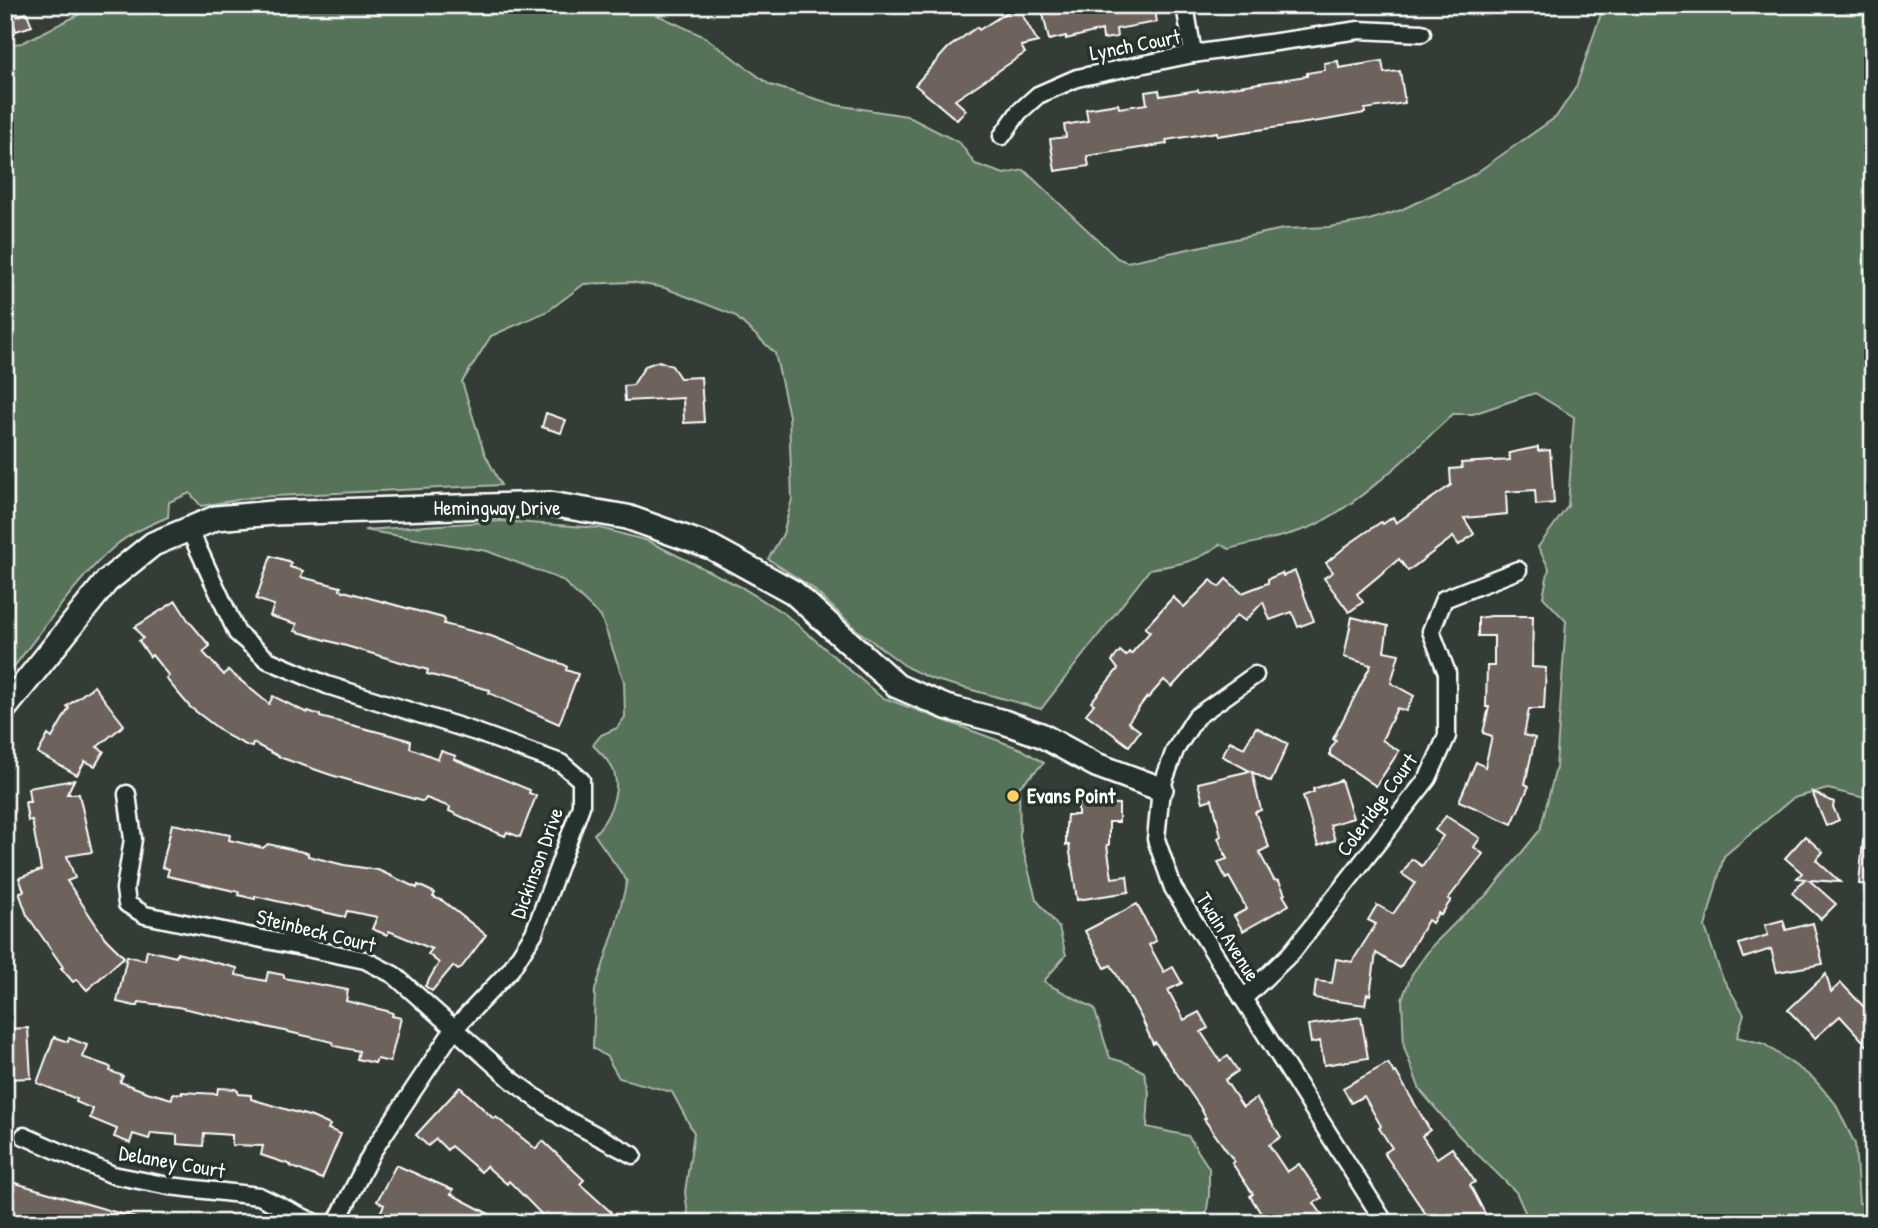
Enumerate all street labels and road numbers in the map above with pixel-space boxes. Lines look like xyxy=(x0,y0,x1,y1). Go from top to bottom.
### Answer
street label: Lynch Court xyxy=(1087,21,1183,67)
street label: Hemingway Drive xyxy=(433,493,561,522)
street label: Coleridge Court xyxy=(1329,747,1424,862)
street label: Dickinson Drive xyxy=(503,803,570,922)
street label: Twain Avenue xyxy=(1190,887,1267,987)
street label: Steinbeck Court xyxy=(254,902,379,960)
street label: Delaney Court xyxy=(117,1138,228,1185)

